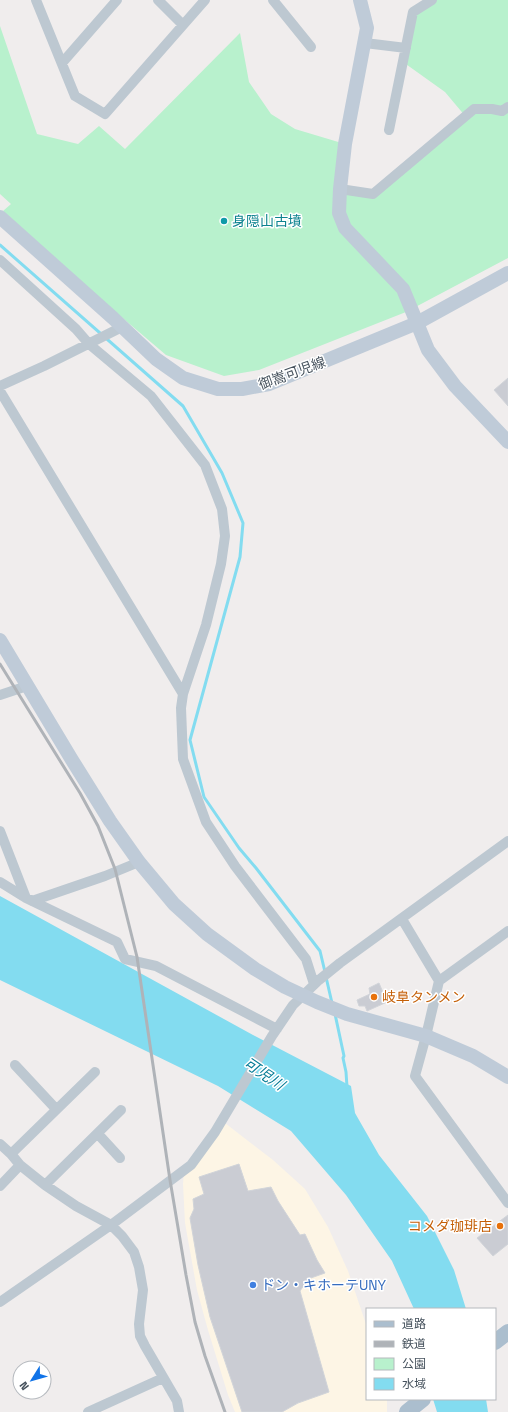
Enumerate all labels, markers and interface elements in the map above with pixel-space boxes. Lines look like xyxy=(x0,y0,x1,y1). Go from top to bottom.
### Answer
place label: 身隠山古墳 xyxy=(232,212,302,230)
marker: 身隠山古墳 xyxy=(219,216,229,226)
street label: 御嵩可児線 xyxy=(256,353,328,393)
place label: 岐阜タンメン xyxy=(382,988,466,1006)
marker: 岐阜タンメン xyxy=(369,992,379,1002)
water label: 可児川 xyxy=(240,1053,290,1095)
place label: コメダ珈琲店 xyxy=(408,1217,492,1235)
marker: コメダ珈琲店 xyxy=(495,1221,505,1231)
place label: ドン・キホーテUNY xyxy=(261,1276,387,1294)
marker: ドン・キホーテUNY xyxy=(248,1280,258,1290)
legend xyxy=(366,1308,496,1400)
text: 道路 xyxy=(402,1316,426,1332)
text: 鉄道 xyxy=(402,1336,426,1352)
text: 公園 xyxy=(402,1356,426,1372)
north arrow xyxy=(12,1360,52,1400)
text: 水域 xyxy=(402,1376,426,1392)
text: N xyxy=(16,1379,32,1393)

